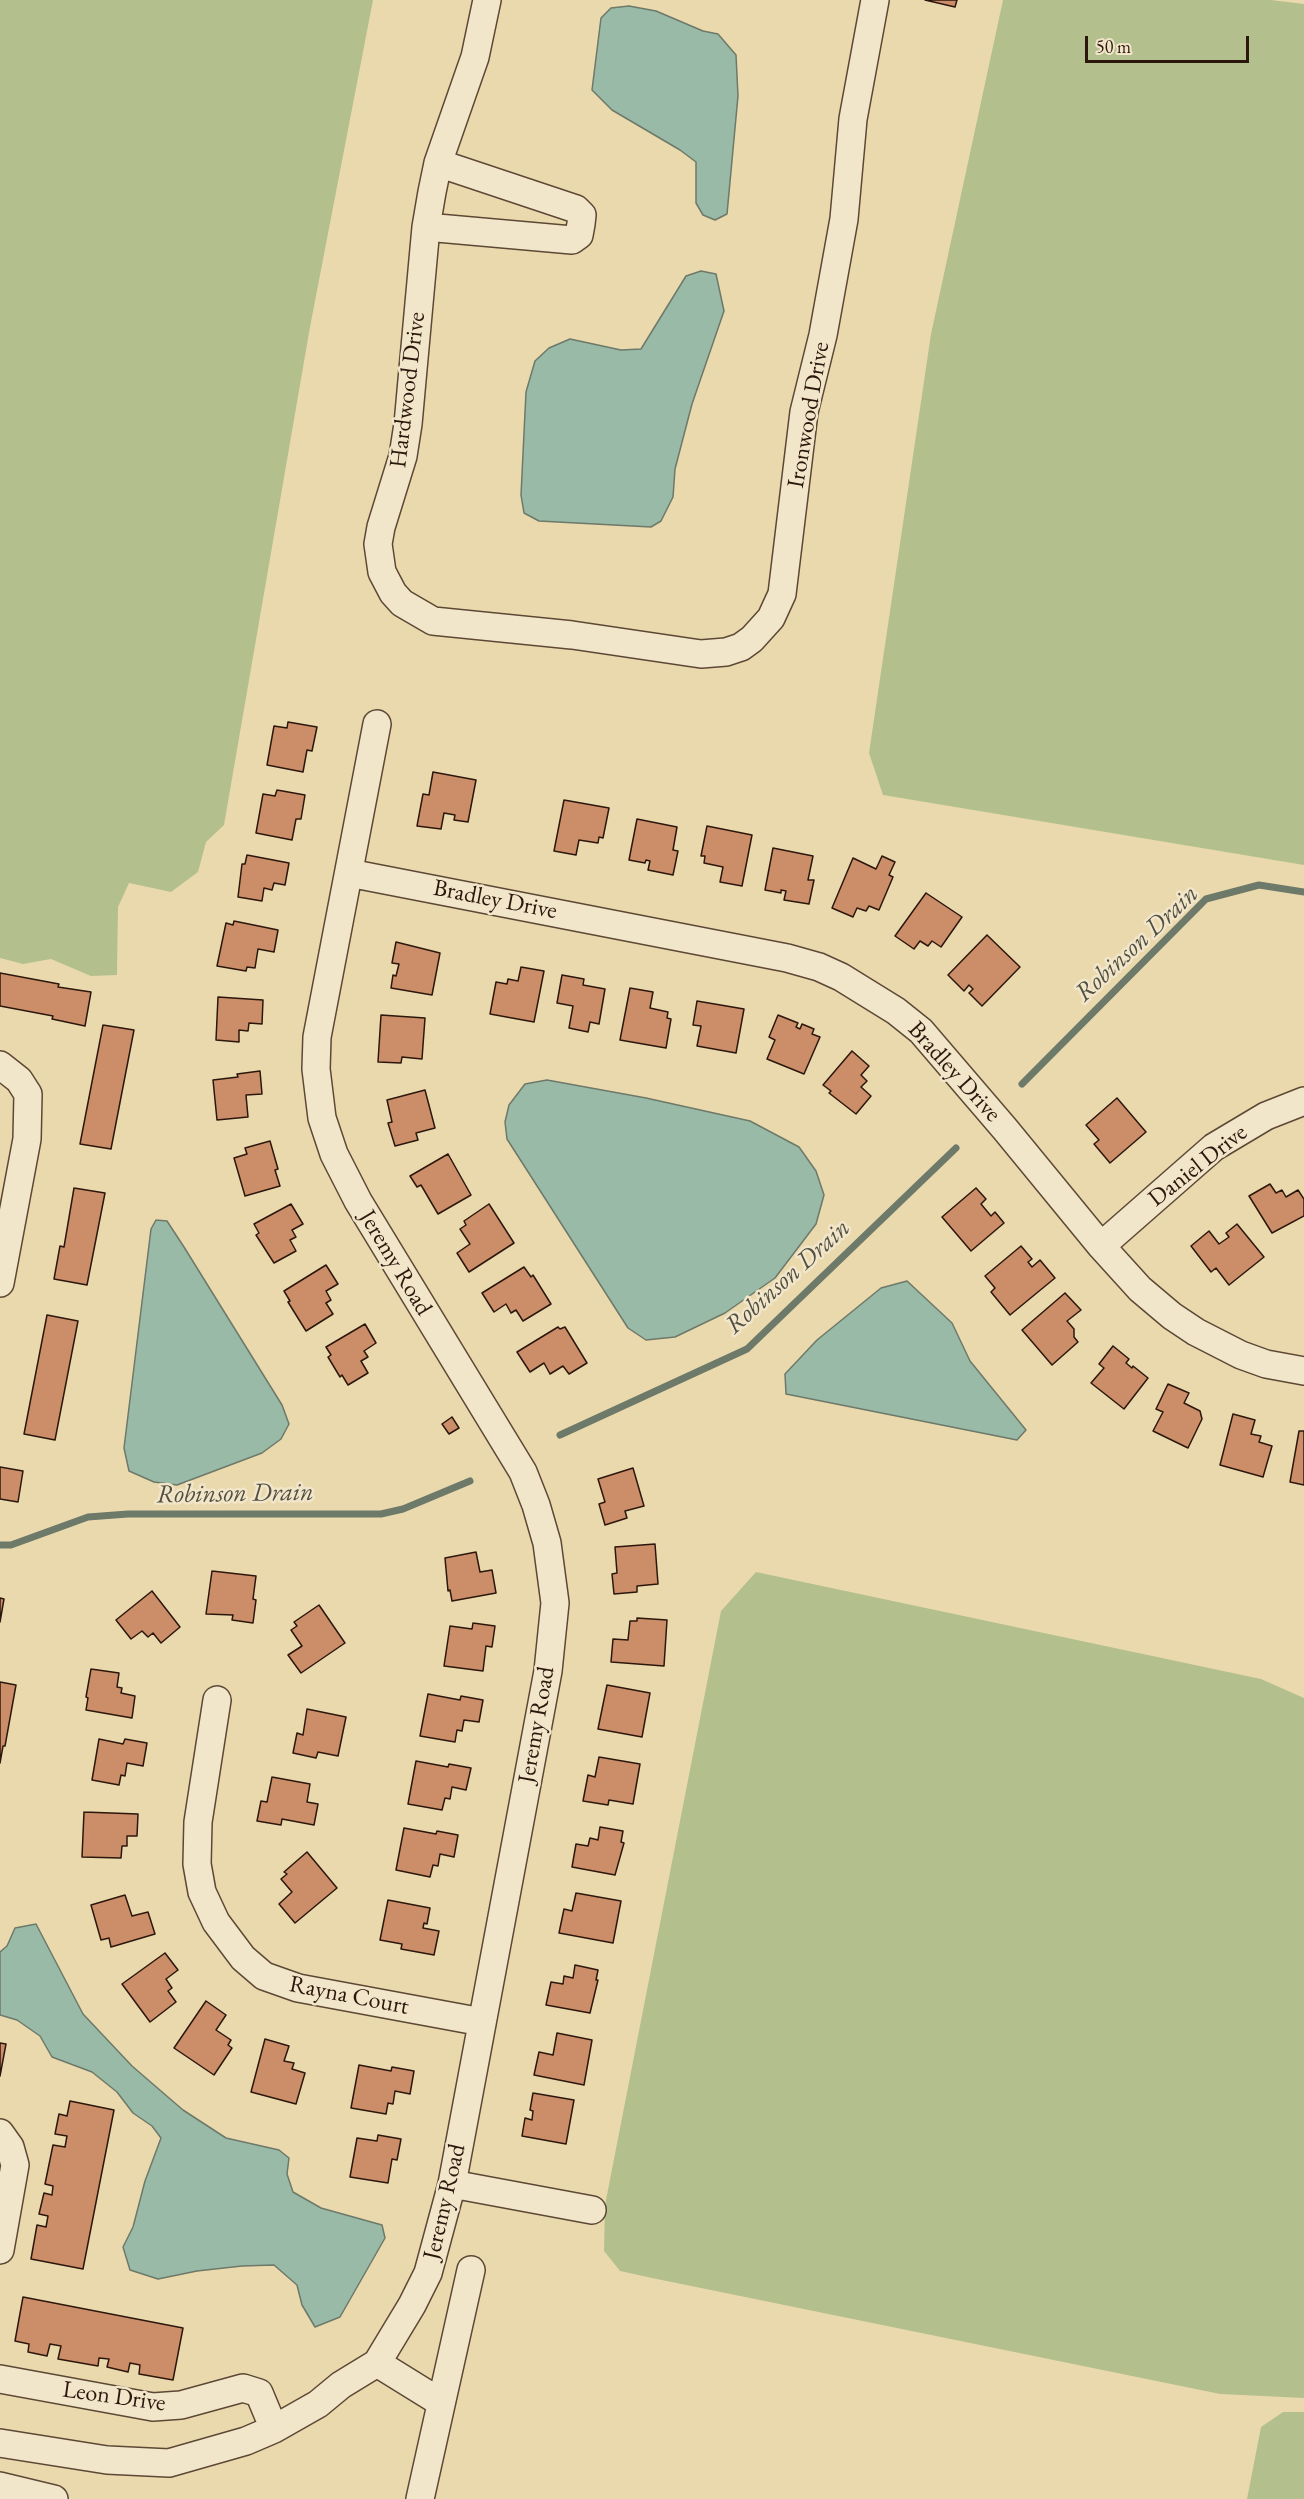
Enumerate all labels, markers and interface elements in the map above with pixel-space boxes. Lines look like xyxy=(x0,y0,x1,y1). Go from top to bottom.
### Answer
scale bar xyxy=(1088,24,1252,62)
text: 50 m xyxy=(1096,35,1131,58)
street label: Hardwood Drive xyxy=(384,310,432,470)
street label: Ironwood Drive xyxy=(782,340,836,490)
street label: Bradley Drive xyxy=(431,874,559,926)
water label: Robinson Drain xyxy=(1069,879,1205,1009)
street label: Bradley Drive xyxy=(901,1016,1007,1128)
street label: Daniel Drive xyxy=(1143,1119,1253,1213)
street label: Jeremy Road xyxy=(352,1205,438,1321)
water label: Robinson Drain xyxy=(719,1213,857,1341)
water label: Robinson Drain xyxy=(156,1477,314,1511)
street label: Jeremy Road xyxy=(513,1664,561,1786)
street label: Rayna Court xyxy=(287,1970,411,2022)
street label: Jeremy Road xyxy=(418,2141,472,2263)
street label: Leon Drive xyxy=(61,2376,167,2418)

